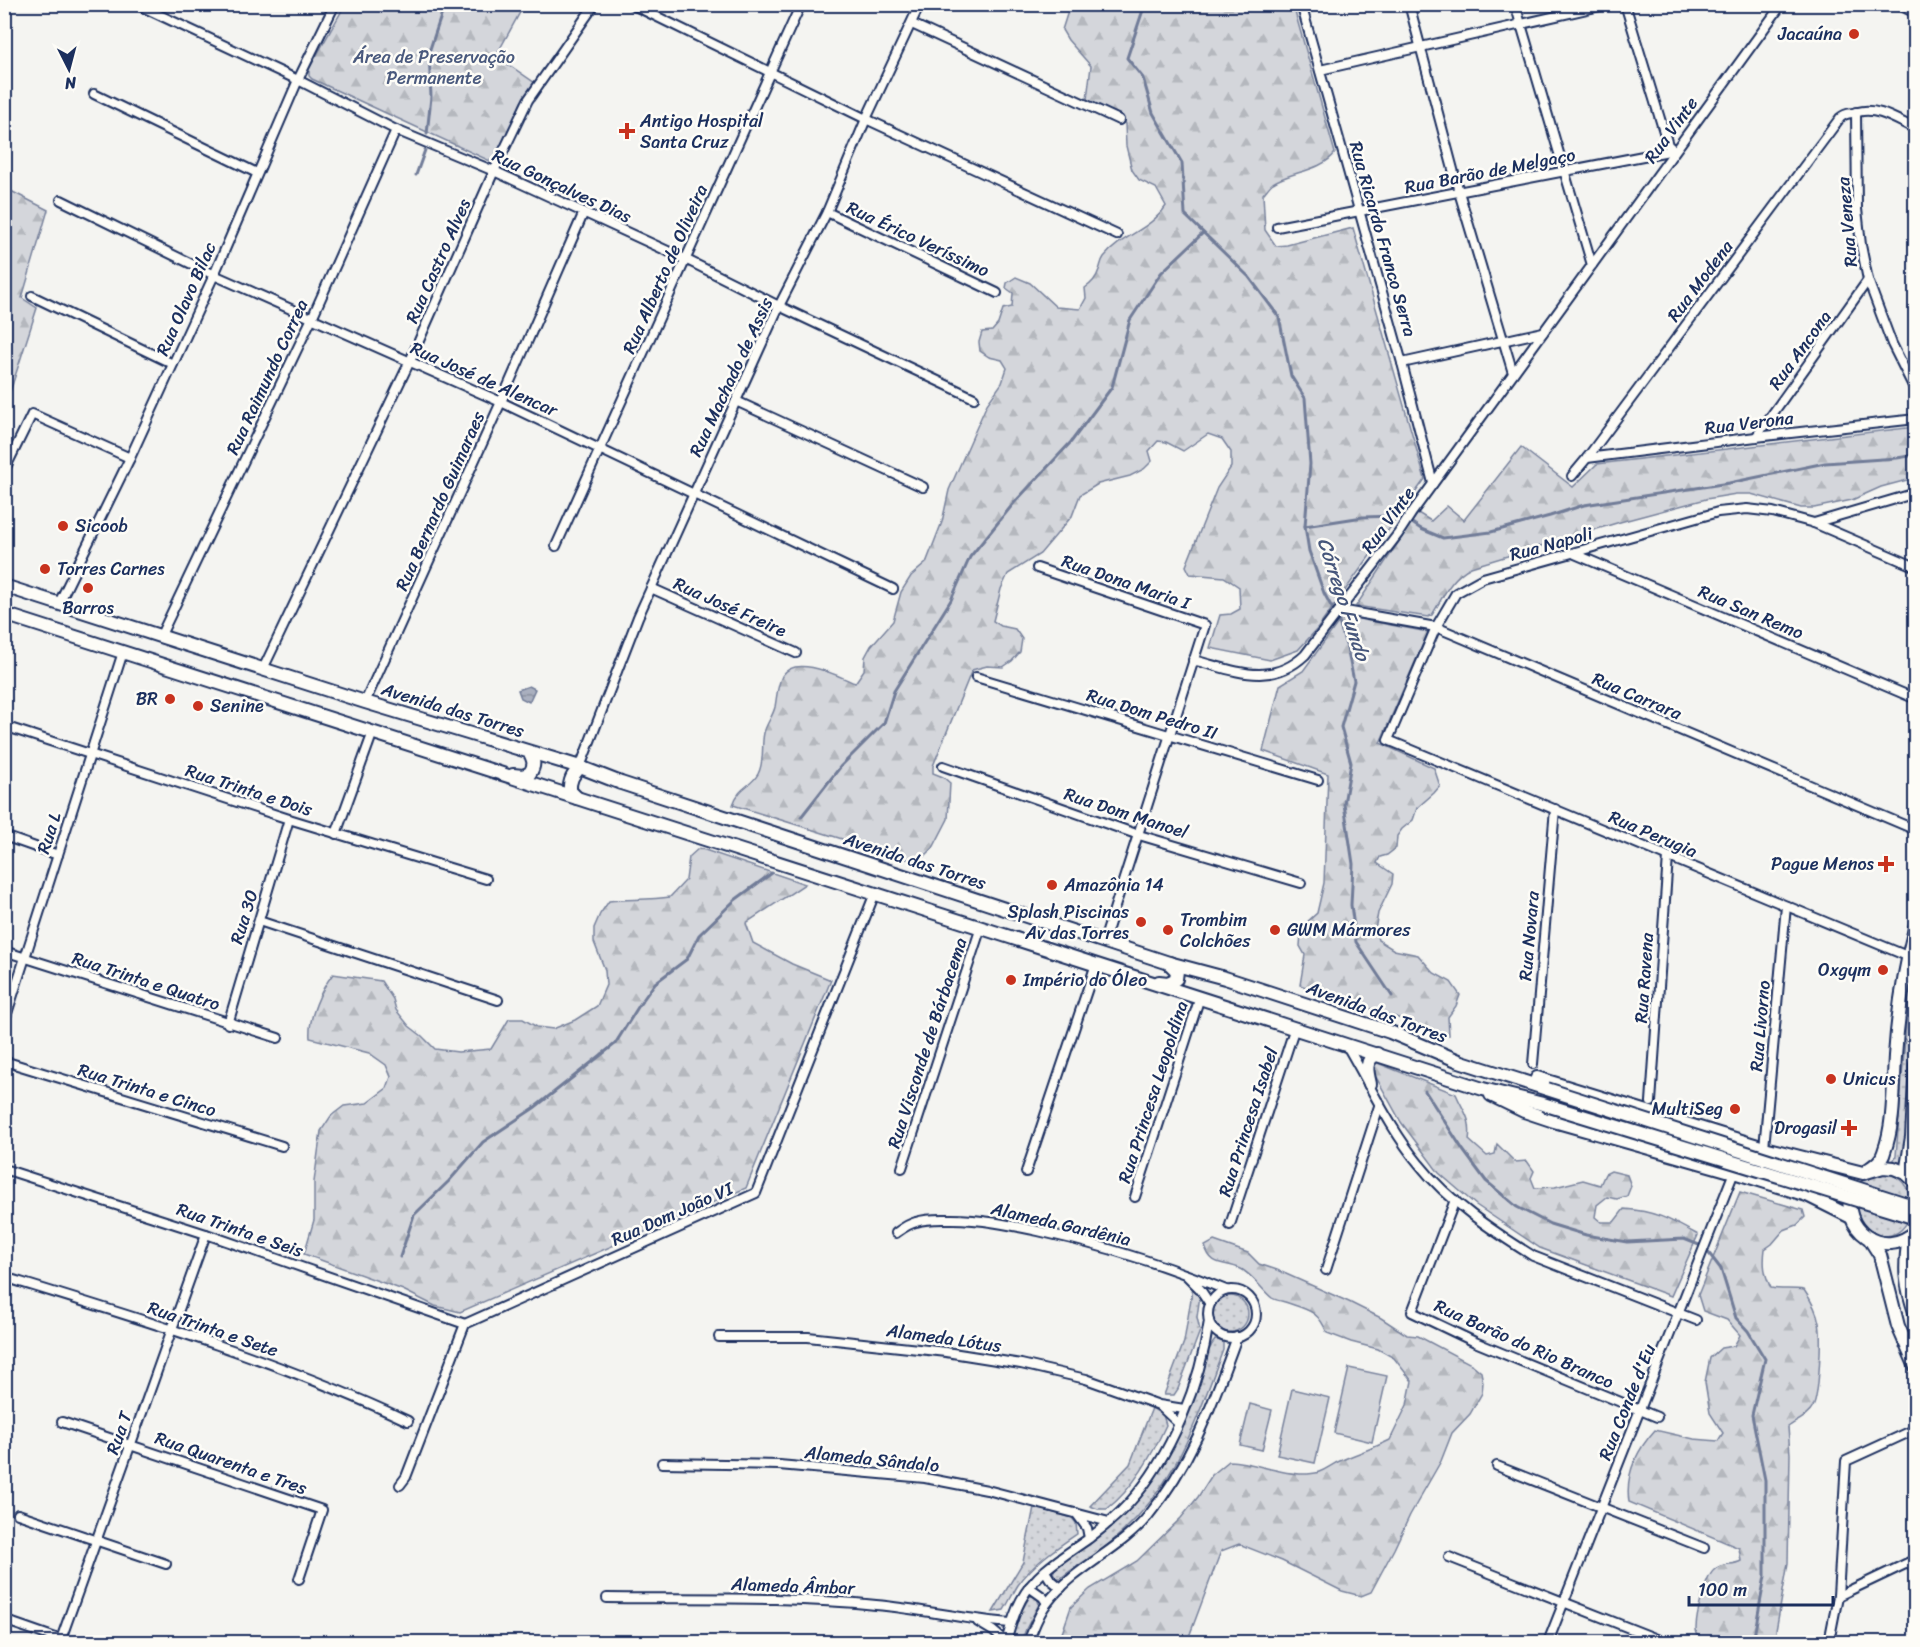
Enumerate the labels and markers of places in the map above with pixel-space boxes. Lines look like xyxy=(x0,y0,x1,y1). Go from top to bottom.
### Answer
place label: Jacaúna xyxy=(1777,18,1842,50)
marker: Jacaúna xyxy=(1847,27,1861,41)
place label: Antigo Hospital Santa Cruz xyxy=(639,105,764,158)
marker: Antigo Hospital Santa Cruz xyxy=(618,122,636,140)
place label: Sicoob xyxy=(75,510,128,542)
marker: Sicoob xyxy=(56,519,70,533)
place label: Torres Carnes xyxy=(57,553,165,585)
marker: Torres Carnes xyxy=(38,562,52,576)
marker: Barros xyxy=(81,581,95,595)
place label: Barros xyxy=(62,592,114,624)
place label: BR xyxy=(136,683,158,715)
place label: Senine xyxy=(210,690,264,722)
marker: BR xyxy=(163,692,177,706)
marker: Senine xyxy=(191,699,205,713)
place label: Pague Menos xyxy=(1771,848,1875,880)
marker: Pague Menos xyxy=(1879,857,1893,871)
place label: Amazônia 14 xyxy=(1063,869,1164,901)
marker: Amazônia 14 xyxy=(1045,878,1059,892)
place label: Splash Piscinas Av das Torres xyxy=(1007,896,1130,949)
place label: Trombim Colchões xyxy=(1180,904,1251,957)
place label: GWM Mármores xyxy=(1287,914,1411,946)
marker: Splash Piscinas Av das Torres xyxy=(1134,915,1148,929)
marker: Trombim Colchões xyxy=(1161,923,1175,937)
marker: GWM Mármores xyxy=(1268,923,1282,937)
place label: Oxgym xyxy=(1818,954,1871,986)
marker: Oxgym xyxy=(1876,963,1890,977)
place label: Império do Óleo xyxy=(1022,964,1147,996)
marker: Império do Óleo xyxy=(1004,973,1018,987)
place label: Unicus xyxy=(1843,1063,1896,1095)
marker: Unicus xyxy=(1824,1072,1838,1086)
place label: MultiSeg xyxy=(1652,1093,1723,1125)
marker: MultiSeg xyxy=(1728,1102,1742,1116)
place label: Drogasil xyxy=(1774,1112,1838,1144)
marker: Drogasil xyxy=(1842,1121,1856,1135)

